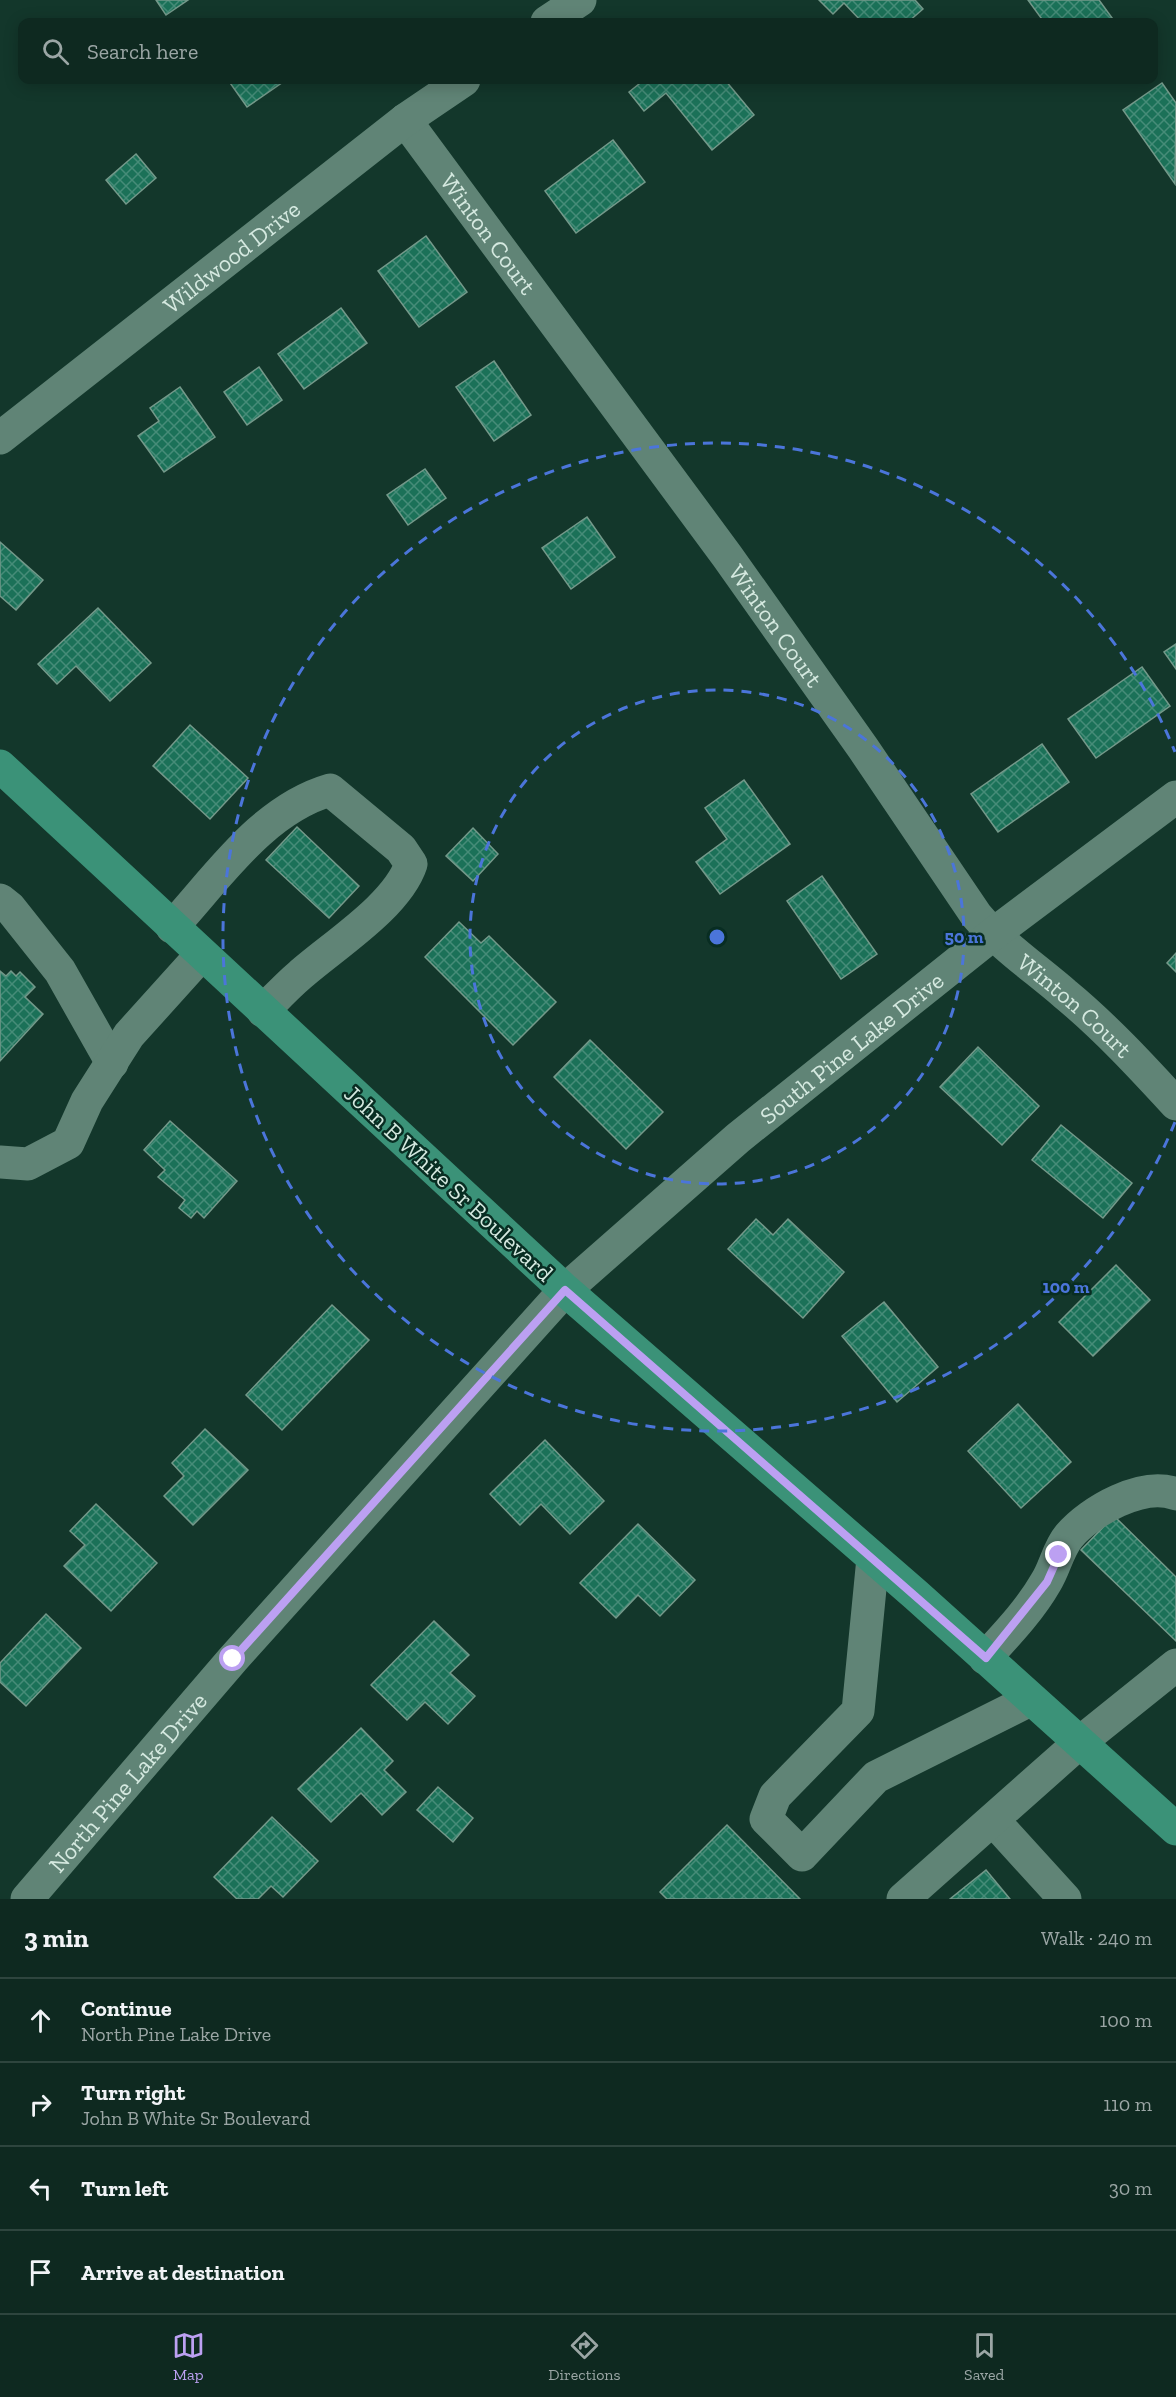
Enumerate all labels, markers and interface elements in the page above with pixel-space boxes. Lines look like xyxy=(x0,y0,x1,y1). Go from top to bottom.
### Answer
search box xyxy=(18,18,1158,84)
icon: search xyxy=(39,35,72,68)
text: Search here xyxy=(87,38,198,65)
street label: Winton Court xyxy=(435,167,543,300)
street label: Wildwood Drive xyxy=(157,194,305,319)
street label: Winton Court xyxy=(723,559,829,692)
text: 50 m xyxy=(945,926,984,948)
centre of rings xyxy=(707,927,727,947)
street label: Winton Court xyxy=(1012,947,1139,1063)
street label: South Pine Lake Drive xyxy=(754,965,949,1130)
street label: John B White Sr Boulevard xyxy=(338,1079,560,1287)
text: 100 m xyxy=(1042,1276,1090,1298)
route end xyxy=(1045,1541,1071,1567)
route start xyxy=(219,1645,245,1671)
street label: North Pine Lake Drive xyxy=(42,1686,213,1878)
text: 3 min xyxy=(24,1922,89,1954)
text: Walk · 240 m xyxy=(1041,1926,1152,1950)
text: Continue xyxy=(81,1995,172,2022)
icon: ahead xyxy=(24,2004,57,2037)
text: 100 m xyxy=(1099,2008,1152,2032)
text: North Pine Lake Drive xyxy=(81,2022,271,2046)
text: Turn right xyxy=(81,2079,185,2106)
icon: right xyxy=(24,2088,57,2121)
text: 110 m xyxy=(1103,2092,1152,2116)
text: John B White Sr Boulevard xyxy=(81,2106,310,2130)
icon: left xyxy=(24,2172,57,2205)
text: Turn left xyxy=(81,2175,168,2202)
text: 30 m xyxy=(1109,2176,1152,2200)
icon: arrive xyxy=(24,2256,57,2289)
text: Arrive at destination xyxy=(81,2259,284,2286)
tab: Map xyxy=(172,2329,205,2384)
tab: Directions xyxy=(548,2329,621,2384)
tab: Saved xyxy=(964,2329,1004,2384)

